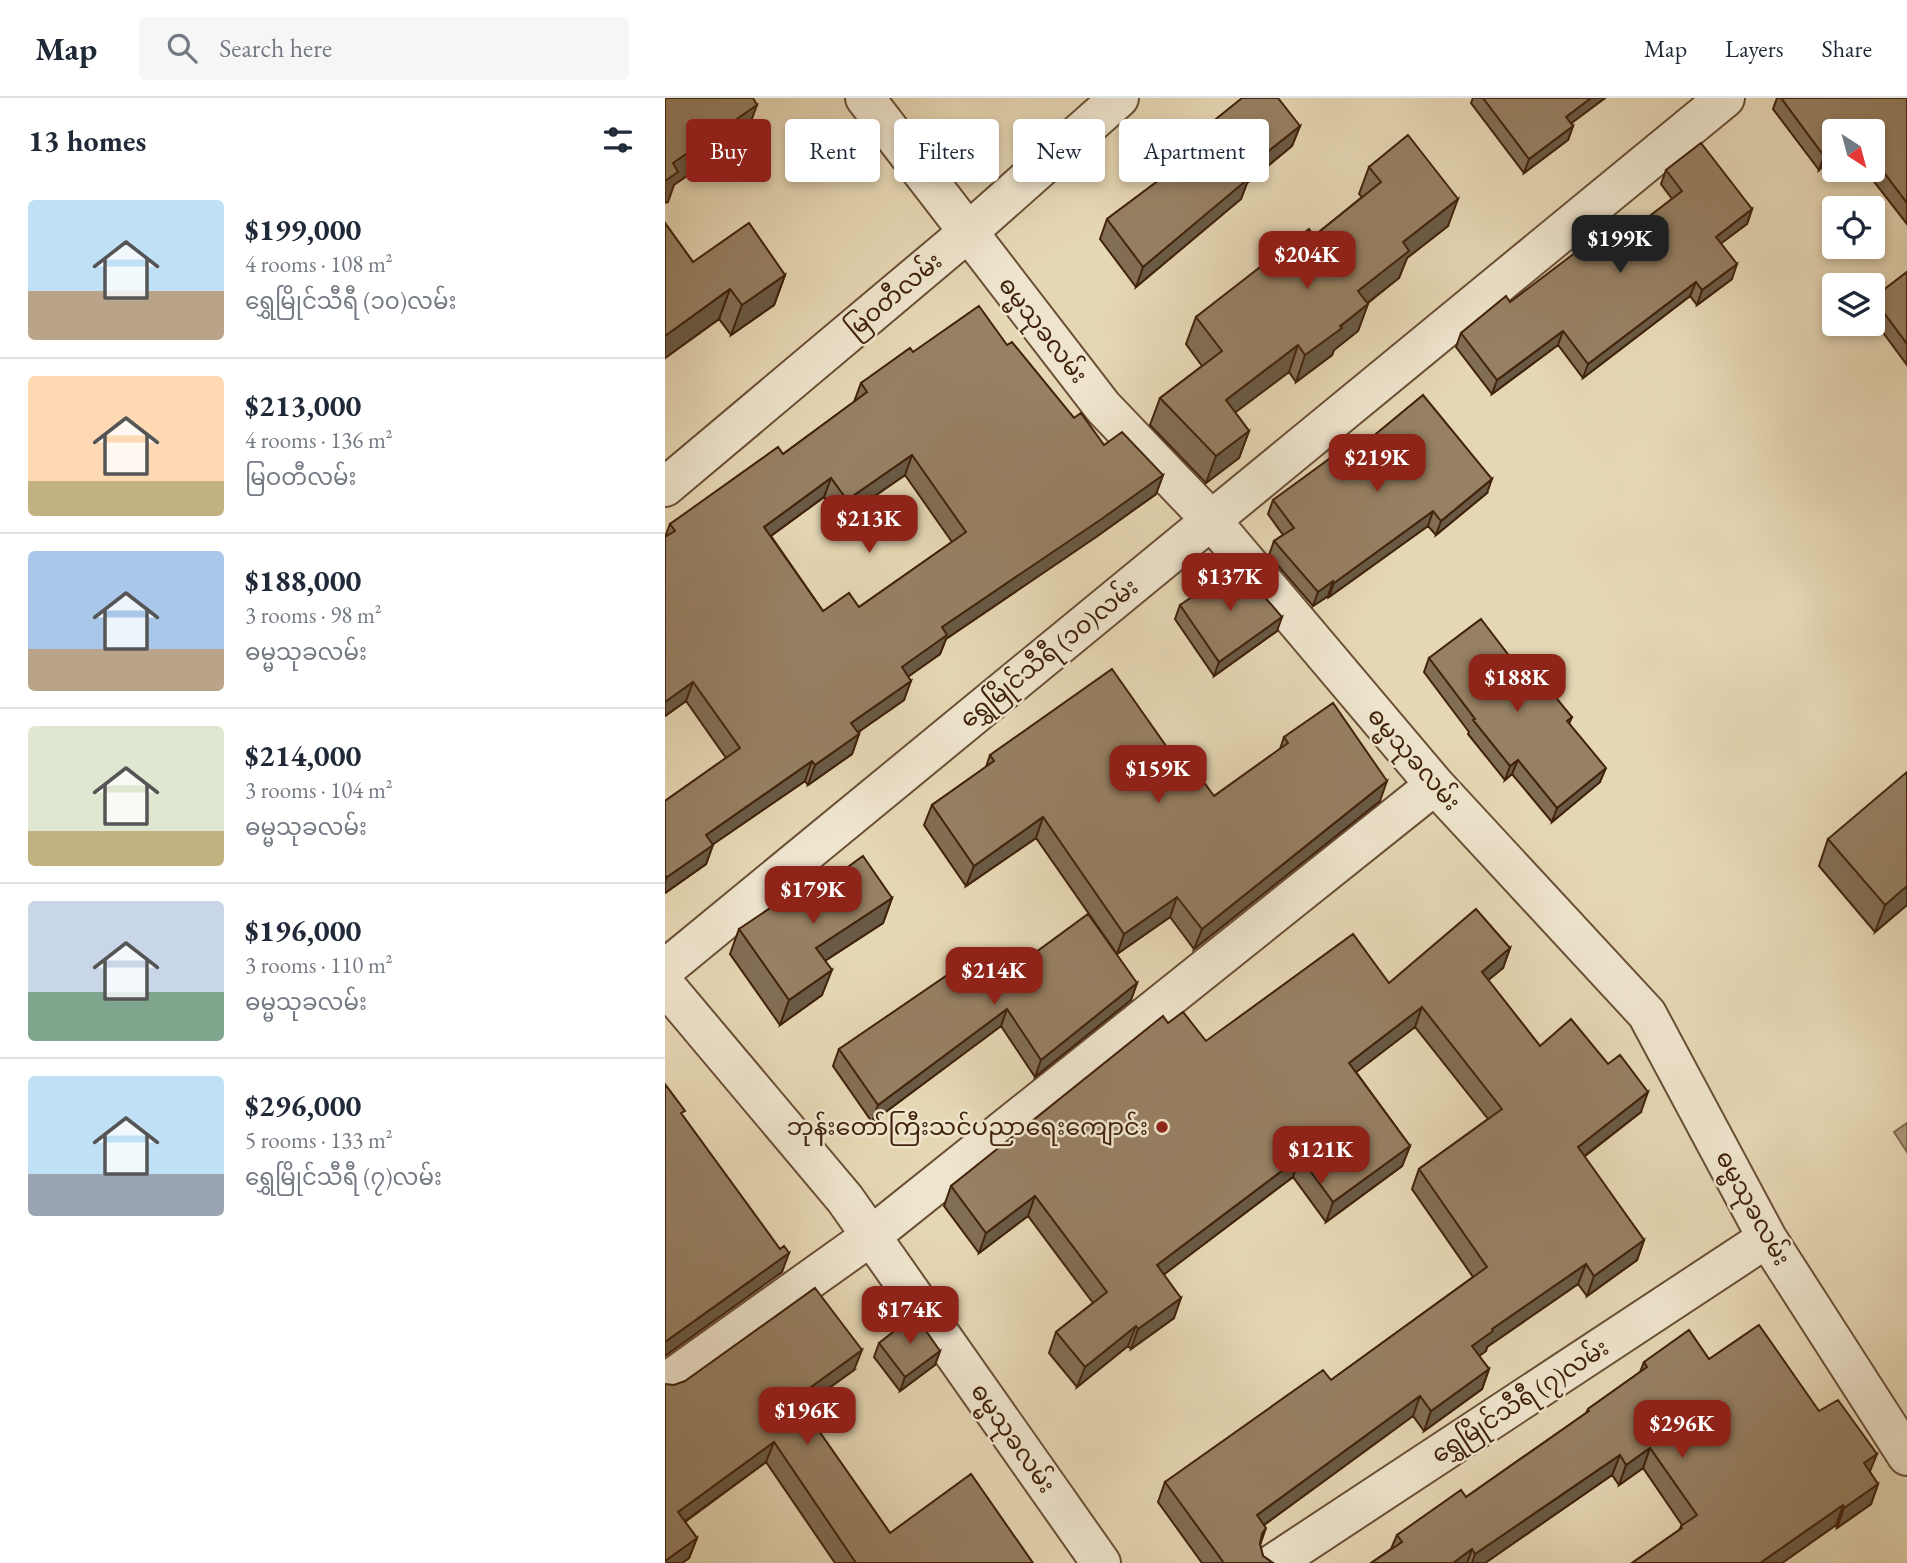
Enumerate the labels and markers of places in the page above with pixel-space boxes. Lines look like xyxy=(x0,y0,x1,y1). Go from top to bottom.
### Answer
pin: $199K xyxy=(1571,216,1669,275)
pin: $204K xyxy=(1258,232,1356,291)
pin: $219K xyxy=(1328,434,1426,494)
pin: $213K xyxy=(820,496,918,555)
pin: $137K xyxy=(1181,554,1279,613)
pin: $188K xyxy=(1468,654,1566,714)
pin: $159K xyxy=(1109,746,1207,805)
pin: $179K xyxy=(764,866,862,926)
pin: $214K xyxy=(945,948,1043,1007)
place label: ဘုန်းတော်ကြီးသင်ပညာရေးကျောင်း xyxy=(787,1111,1148,1146)
marker: ဘုန်းတော်ကြီးသင်ပညာရေးကျောင်း xyxy=(1154,1119,1170,1135)
pin: $121K xyxy=(1272,1126,1370,1186)
pin: $174K xyxy=(861,1286,959,1346)
pin: $196K xyxy=(758,1388,856,1447)
pin: $296K xyxy=(1633,1400,1731,1460)

